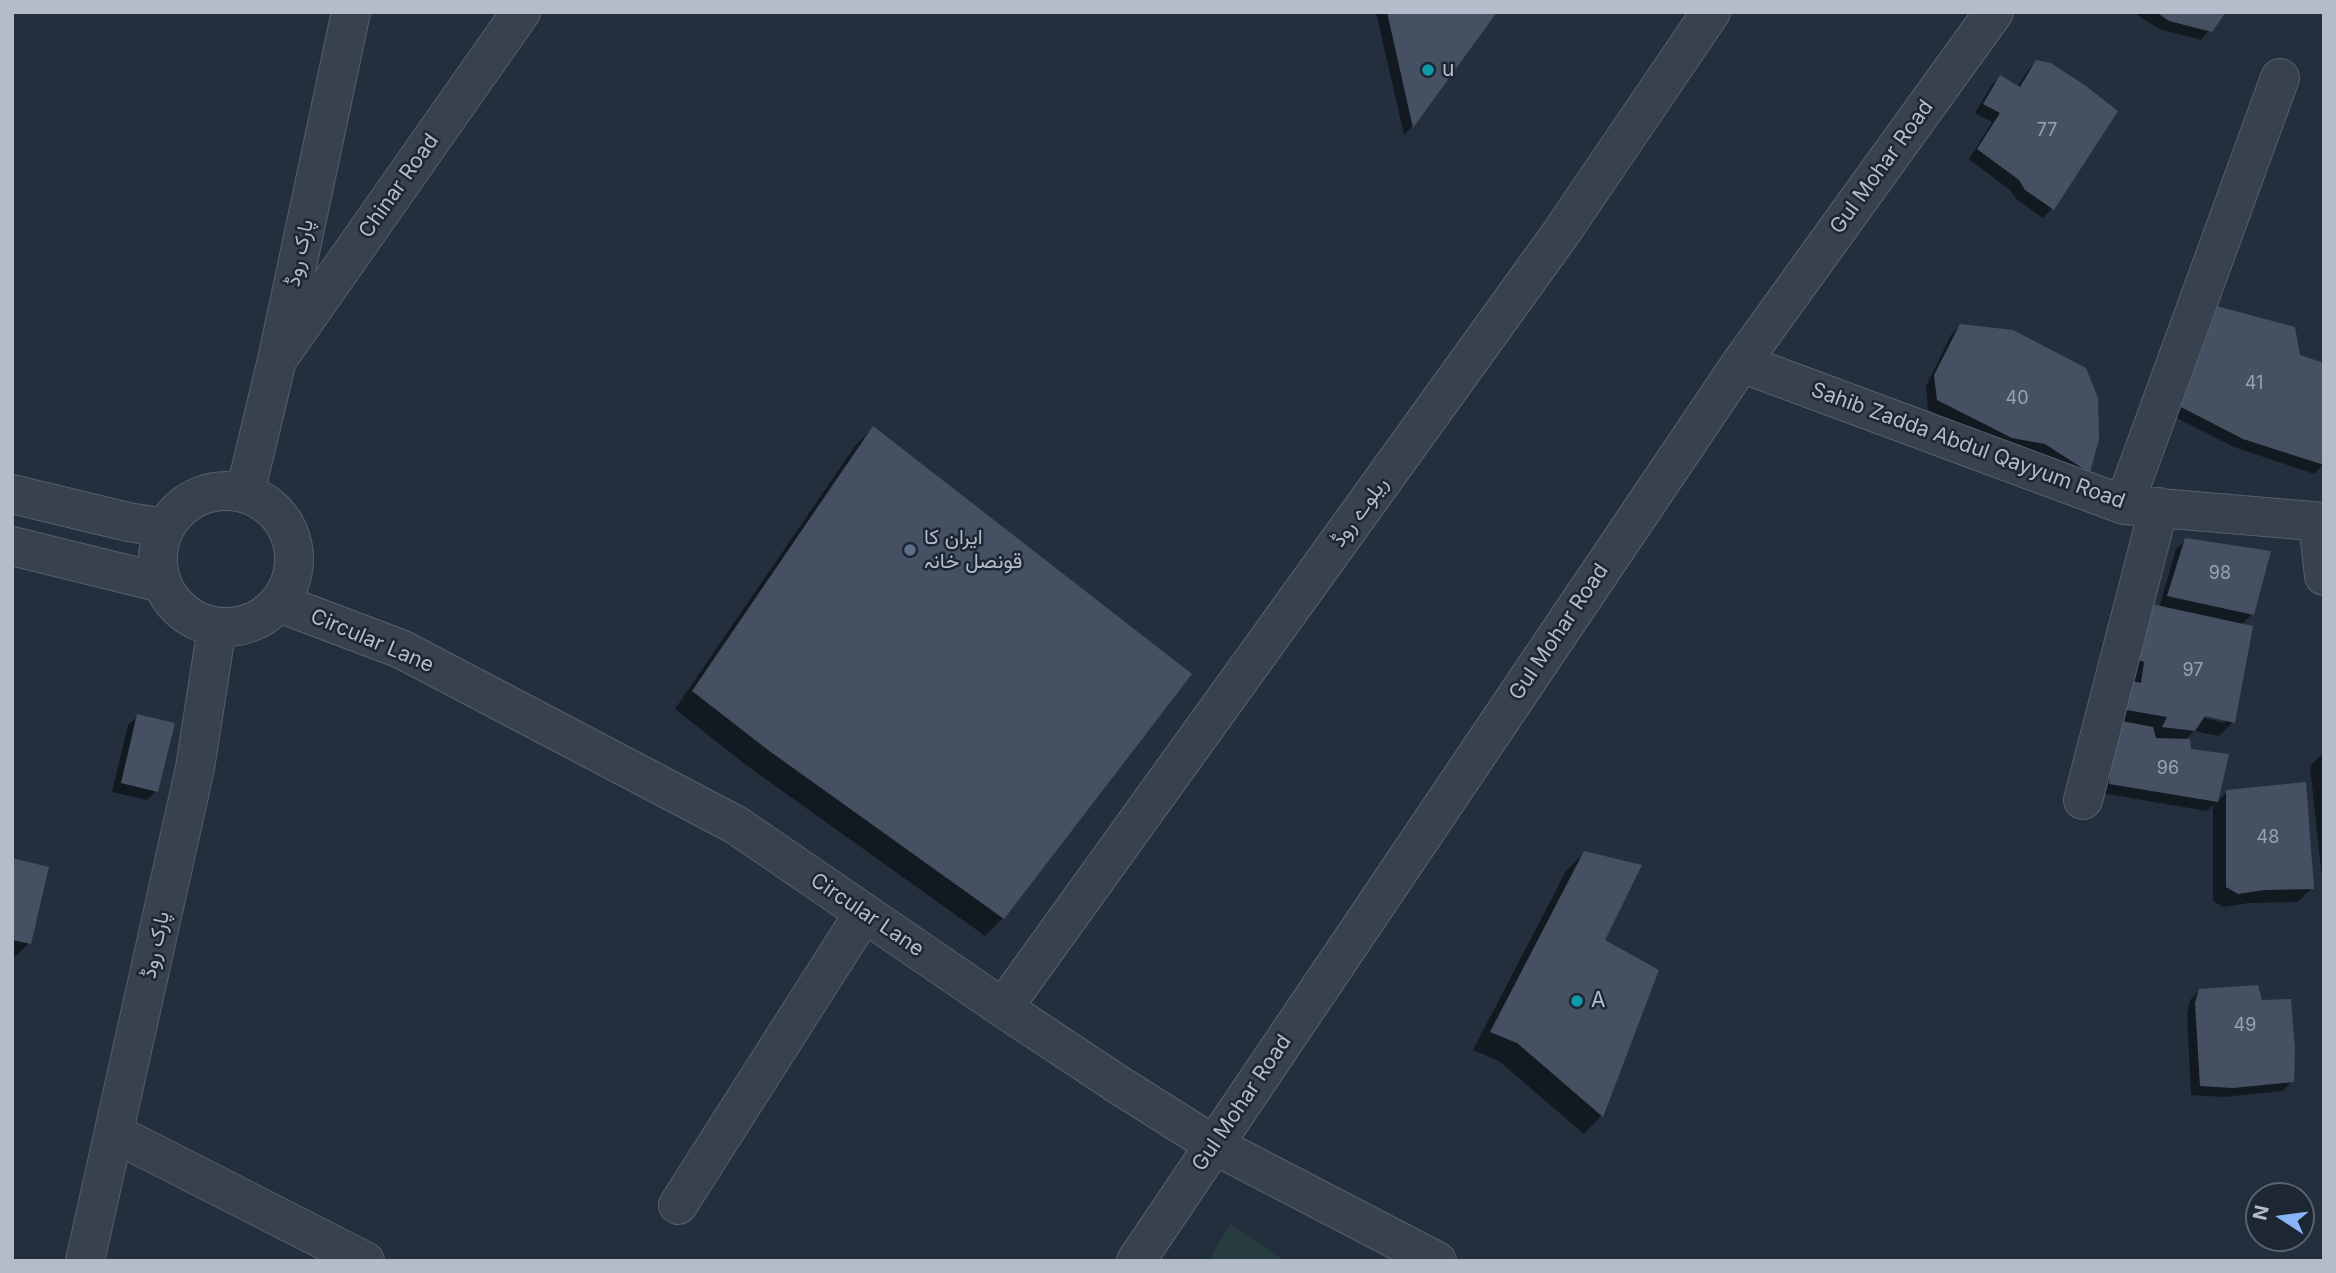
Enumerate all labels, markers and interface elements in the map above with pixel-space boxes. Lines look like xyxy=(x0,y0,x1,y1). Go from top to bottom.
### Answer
place label: u xyxy=(1442,57,1454,83)
marker: u xyxy=(1420,62,1436,78)
street label: Gul Mohar Road xyxy=(1825,95,1939,239)
house number: 77 xyxy=(2037,120,2057,142)
street label: Chinar Road xyxy=(354,129,444,243)
street label: پارک روڈ xyxy=(281,217,319,289)
house number: 41 xyxy=(2245,373,2263,395)
street label: Sahib Zadda Abdul Qayyum Road xyxy=(1808,377,2128,515)
house number: 40 xyxy=(2006,388,2028,410)
street label: ریلوے روڈ xyxy=(1326,472,1394,552)
place label: ایران کا قونصل خانہ xyxy=(924,525,1022,575)
marker: ایران کا قونصل خانہ xyxy=(902,542,918,558)
street label: Gul Mohar Road xyxy=(1504,559,1614,705)
house number: 98 xyxy=(2209,563,2231,585)
street label: Circular Lane xyxy=(307,604,437,678)
house number: 97 xyxy=(2183,660,2203,682)
house number: 96 xyxy=(2157,758,2179,780)
house number: 48 xyxy=(2257,827,2279,849)
street label: Circular Lane xyxy=(805,868,929,962)
street label: پارک روڈ xyxy=(137,909,175,981)
place label: A xyxy=(1591,988,1605,1014)
marker: A xyxy=(1569,993,1585,1009)
house number: 49 xyxy=(2234,1015,2256,1037)
street label: Gul Mohar Road xyxy=(1187,1030,1297,1176)
north arrow xyxy=(2245,1182,2315,1252)
text: N xyxy=(2248,1203,2274,1222)

